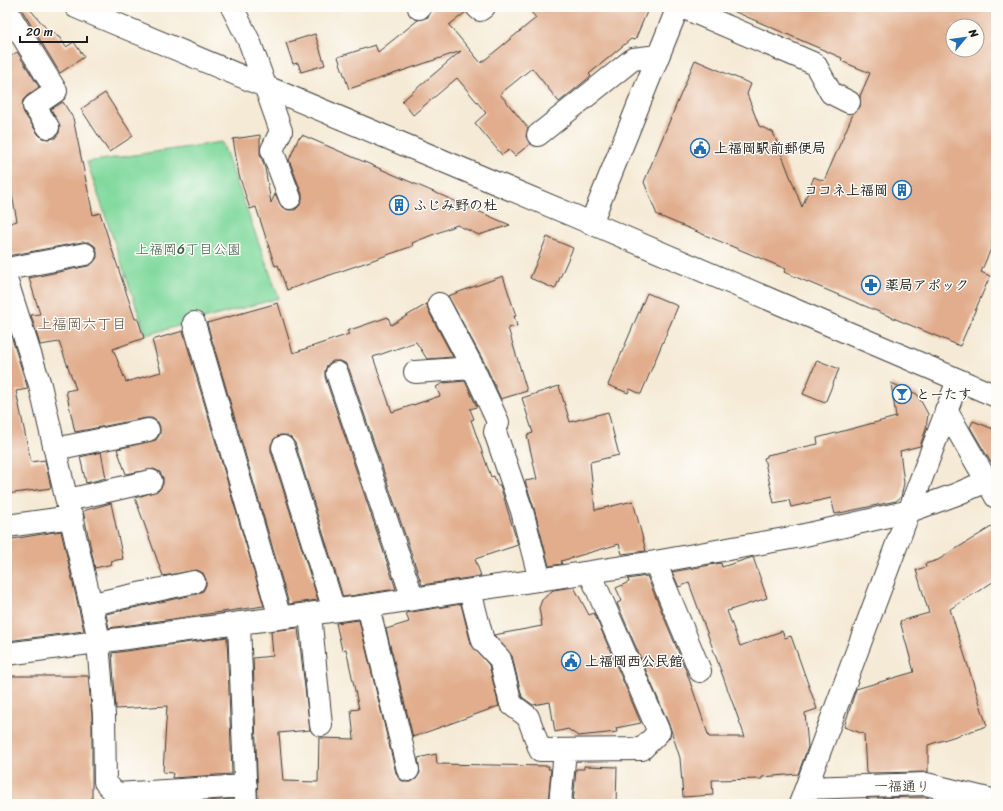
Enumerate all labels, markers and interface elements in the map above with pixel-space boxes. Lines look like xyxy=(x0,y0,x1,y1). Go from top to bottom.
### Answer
scale bar xyxy=(20,18,87,44)
north arrow xyxy=(945,18,985,58)
text: 20 m xyxy=(26,21,53,43)
text: N xyxy=(963,25,984,42)
place label: 上福岡駅前郵便局 xyxy=(714,136,826,161)
public building icon: 上福岡駅前郵便局 xyxy=(689,137,711,159)
place label: ココネ上福岡 xyxy=(804,178,888,203)
building icon: ココネ上福岡 xyxy=(891,179,913,201)
place label: ふじみ野の杜 xyxy=(413,193,497,218)
building icon: ふじみ野の杜 xyxy=(388,194,410,216)
park label: 上福岡6丁目公園 xyxy=(135,237,241,262)
place label: 薬局アポック xyxy=(885,273,969,298)
pharmacy icon: 薬局アポック xyxy=(860,274,882,296)
district label: 上福岡六丁目 xyxy=(37,311,127,337)
place label: とーたす xyxy=(916,382,972,407)
bar icon: とーたす xyxy=(891,383,913,405)
place label: 上福岡西公民館 xyxy=(585,649,683,674)
public building icon: 上福岡西公民館 xyxy=(560,650,582,672)
street label: 一福通り xyxy=(874,774,930,799)

